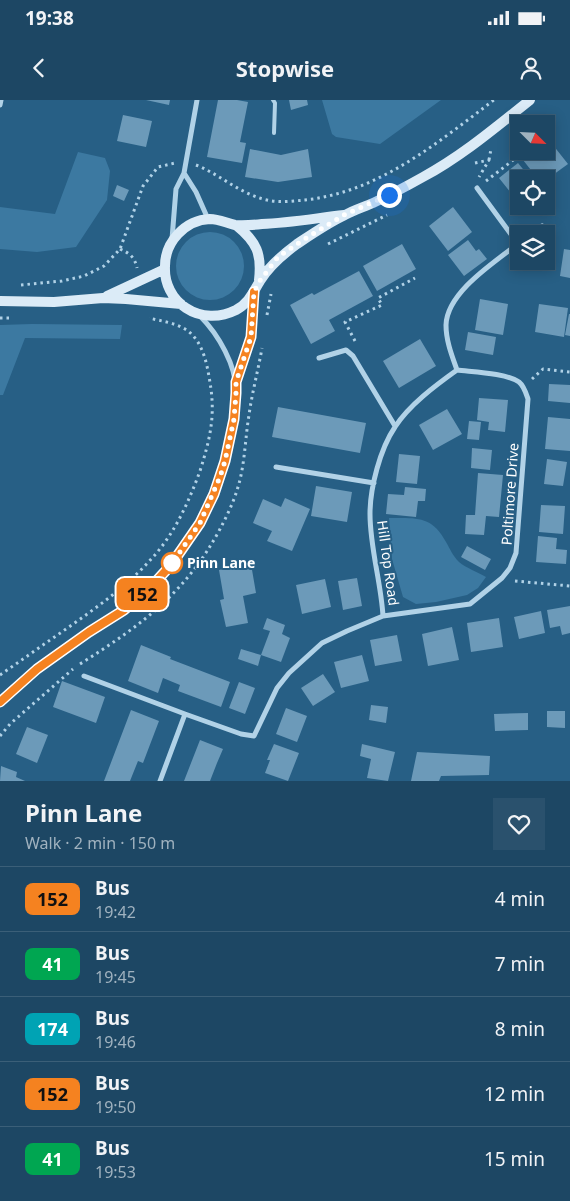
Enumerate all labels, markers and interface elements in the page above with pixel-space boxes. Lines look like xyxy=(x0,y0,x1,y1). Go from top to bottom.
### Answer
text: 19:38 xyxy=(25,5,74,31)
text: Stopwise xyxy=(236,53,334,83)
icon: back xyxy=(25,54,53,82)
icon: person xyxy=(517,54,545,82)
north arrow xyxy=(510,115,555,160)
map controls xyxy=(510,115,555,270)
button: locate xyxy=(510,170,555,215)
your location xyxy=(377,183,402,208)
button: layers xyxy=(510,225,555,270)
street label: Poltimore Drive xyxy=(496,442,523,546)
street label: Hill Top Road xyxy=(373,519,404,607)
marker: Pinn Lane xyxy=(161,552,183,574)
place label: Pinn Lane xyxy=(187,553,255,572)
line badge: 152 xyxy=(113,578,171,610)
text: 152 xyxy=(127,582,157,606)
text: Pinn Lane xyxy=(25,796,142,829)
button: heart xyxy=(493,798,545,850)
text: Walk · 2 min · 150 m xyxy=(25,832,175,854)
text: Bus xyxy=(95,875,130,901)
text: 4 min xyxy=(495,886,545,912)
text: 152 xyxy=(37,887,68,911)
text: 19:42 xyxy=(95,901,136,923)
text: Bus xyxy=(95,940,130,966)
text: 7 min xyxy=(495,951,545,977)
text: 41 xyxy=(42,952,63,976)
text: 19:45 xyxy=(95,966,136,988)
text: Bus xyxy=(95,1005,130,1031)
text: 8 min xyxy=(495,1016,545,1042)
text: 174 xyxy=(37,1017,68,1041)
text: 19:46 xyxy=(95,1031,136,1053)
text: Bus xyxy=(95,1070,130,1096)
text: 12 min xyxy=(484,1081,545,1107)
text: 152 xyxy=(37,1082,68,1106)
text: 19:50 xyxy=(95,1096,136,1118)
text: Bus xyxy=(95,1135,130,1161)
text: 15 min xyxy=(484,1146,545,1172)
text: 41 xyxy=(42,1147,63,1171)
text: 19:53 xyxy=(95,1161,136,1183)

